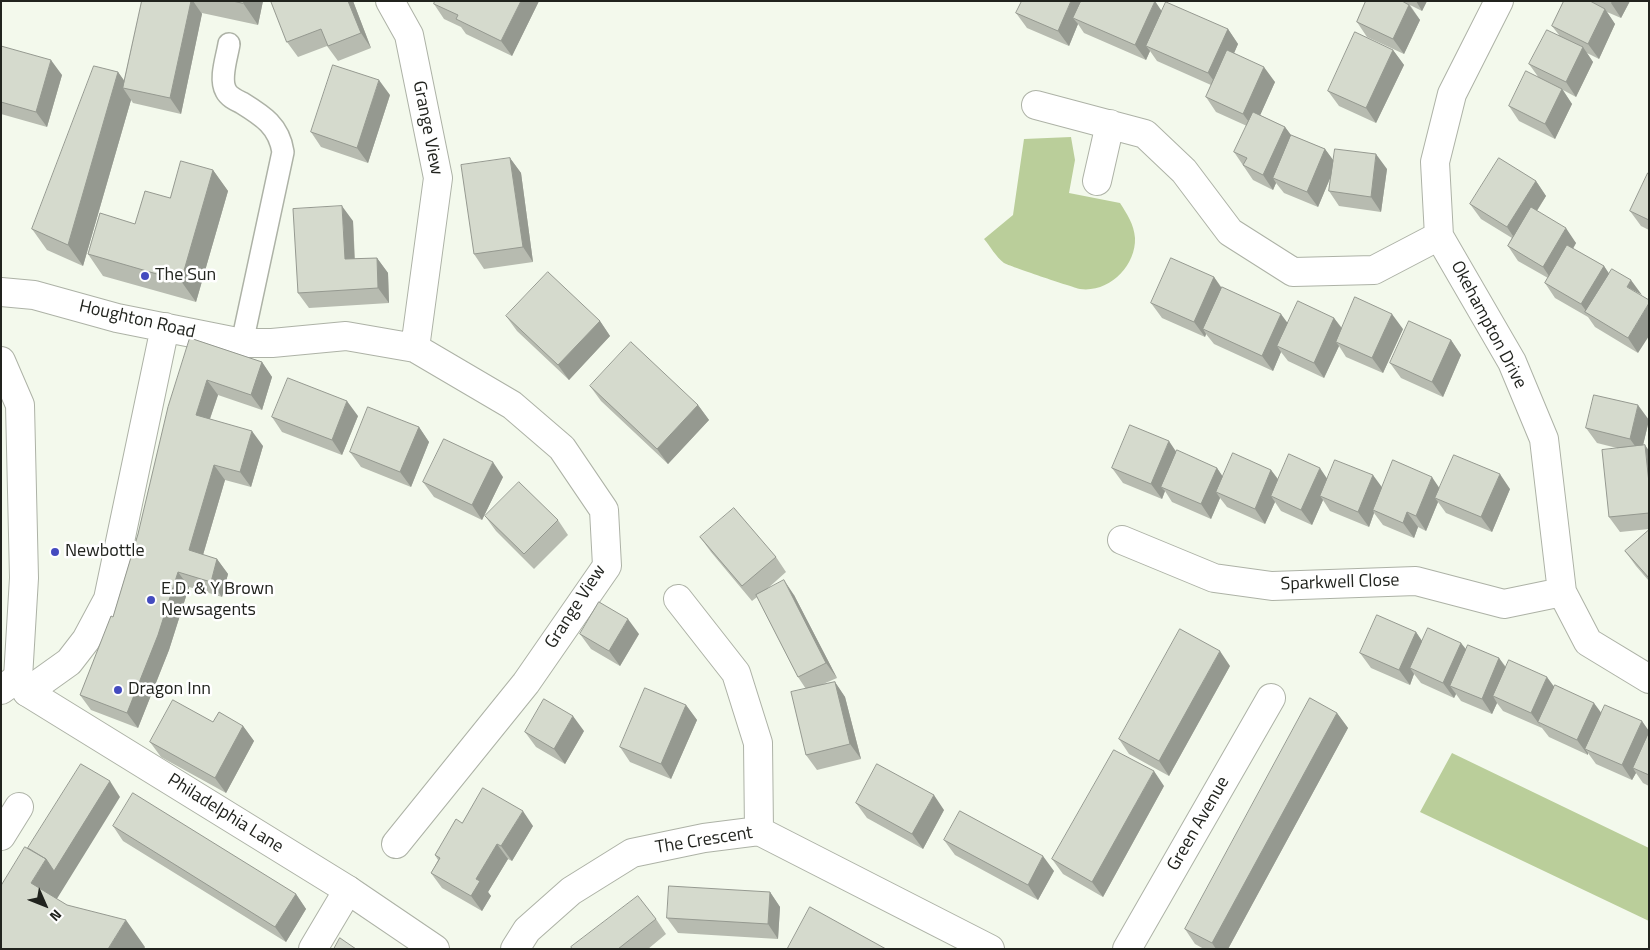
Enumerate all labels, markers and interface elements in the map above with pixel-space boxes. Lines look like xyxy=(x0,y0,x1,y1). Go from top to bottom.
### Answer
street label: Grange View xyxy=(407,79,447,177)
street label: Okehampton Drive xyxy=(1445,258,1531,392)
place label: The Sun xyxy=(155,265,216,287)
marker: The Sun xyxy=(139,270,151,282)
street label: Houghton Road xyxy=(77,296,197,344)
place label: Newbottle xyxy=(65,541,145,563)
marker: Newbottle xyxy=(49,546,61,558)
street label: Grange View xyxy=(541,561,611,653)
street label: Sparkwell Close xyxy=(1280,570,1400,596)
place label: E.D. & Y Brown Newsagents xyxy=(161,579,274,622)
marker: E.D. & Y Brown Newsagents xyxy=(145,594,157,606)
place label: Dragon Inn xyxy=(128,679,211,701)
marker: Dragon Inn xyxy=(112,684,124,696)
street label: Philadelphia Lane xyxy=(163,770,287,858)
street label: Green Avenue xyxy=(1163,773,1235,875)
street label: The Crescent xyxy=(654,823,754,859)
north arrow xyxy=(20,880,70,930)
text: N xyxy=(45,905,67,927)

